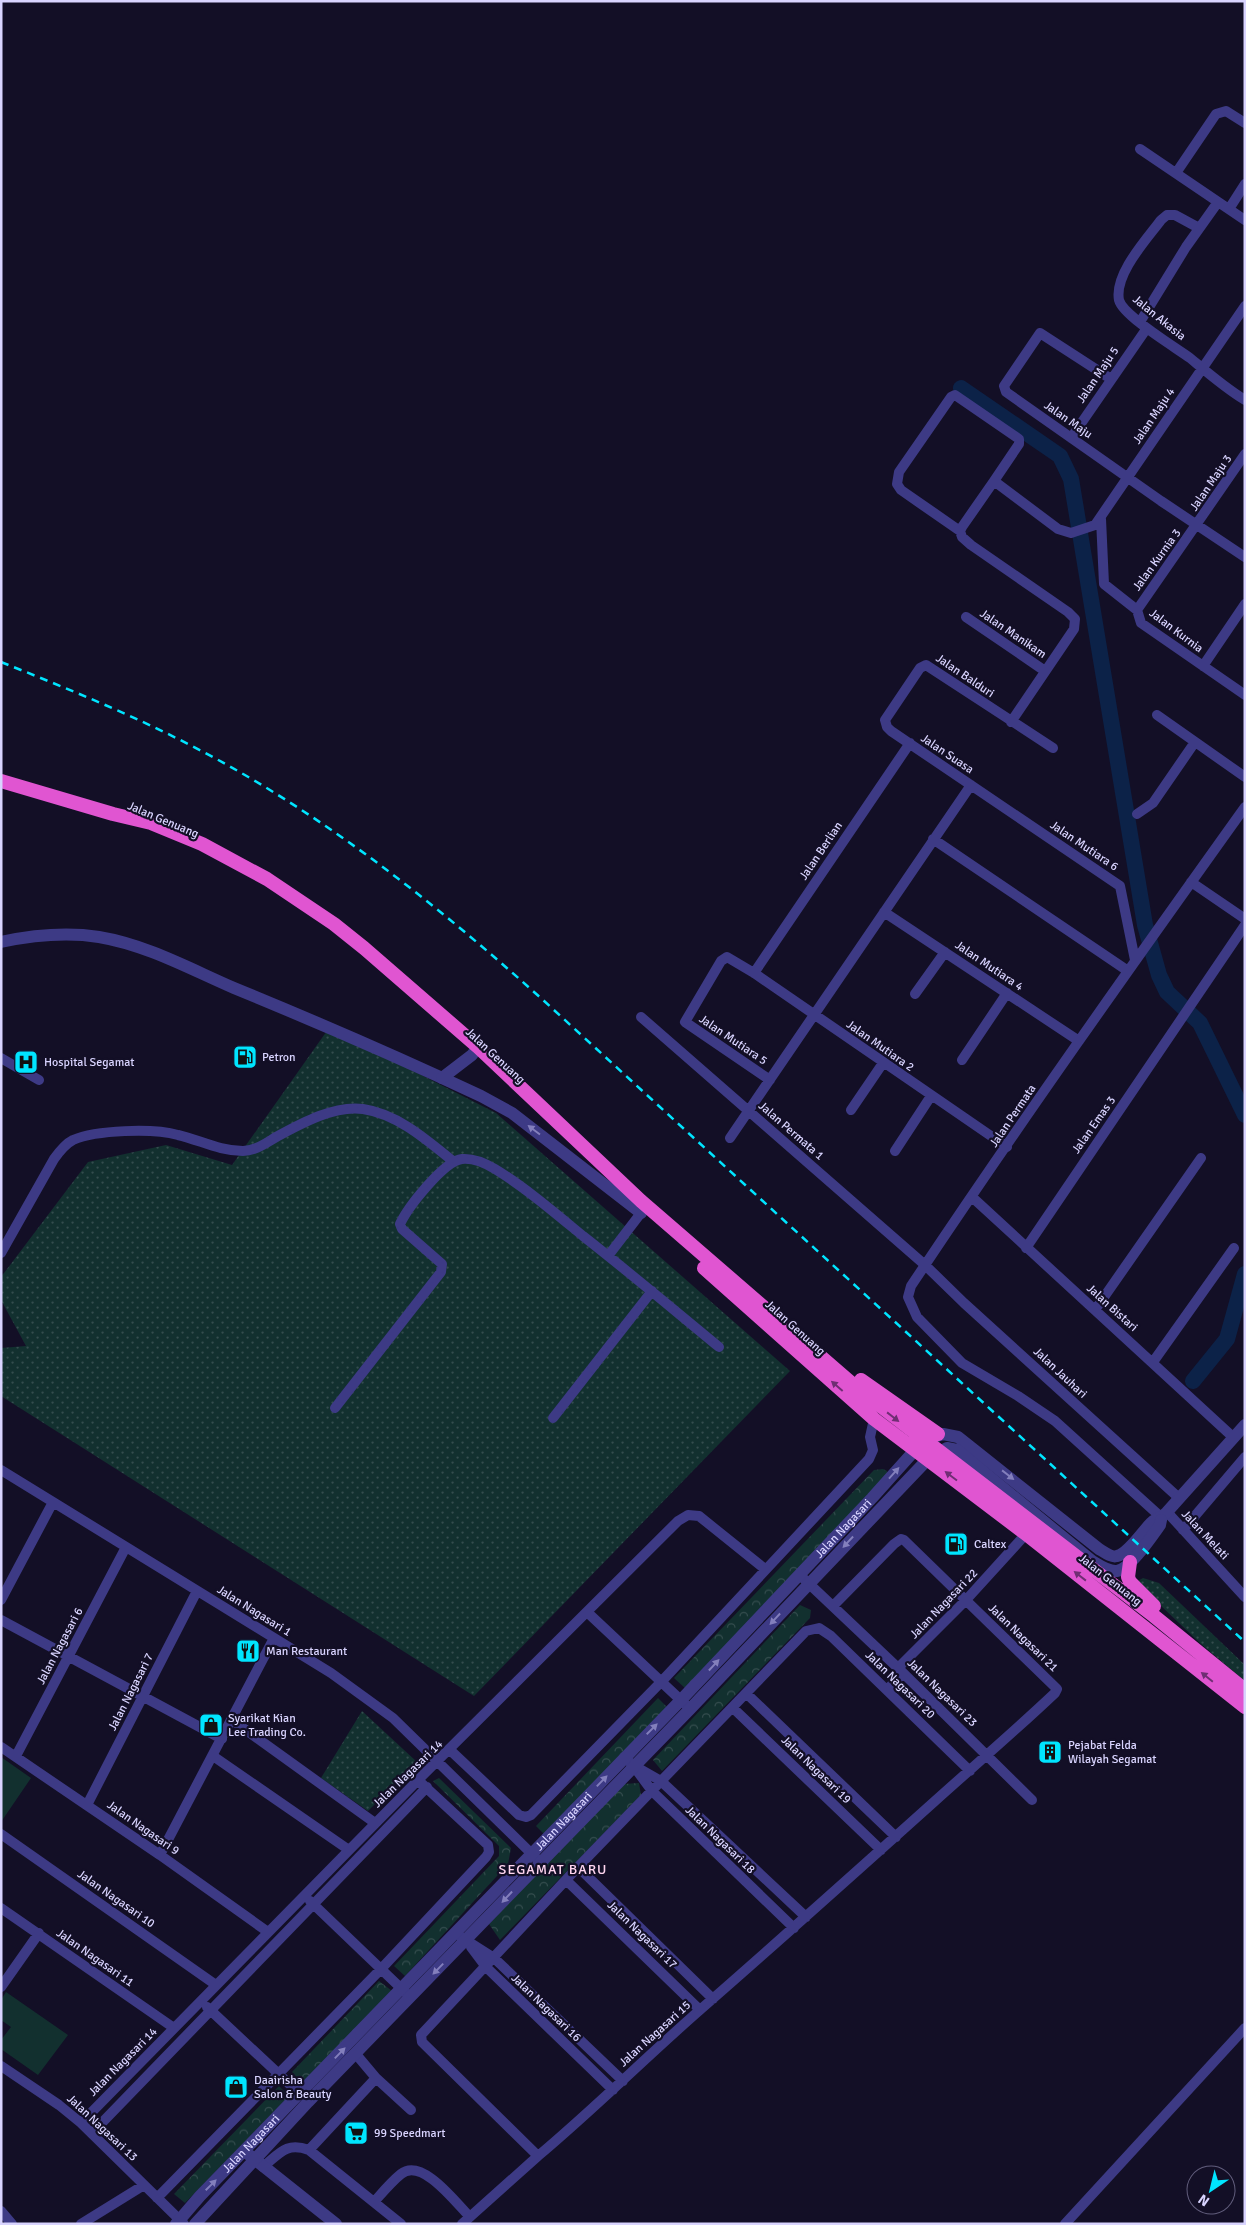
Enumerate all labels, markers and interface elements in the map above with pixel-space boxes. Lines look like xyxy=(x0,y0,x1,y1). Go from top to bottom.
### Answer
street label: Jalan Akasia xyxy=(1129,292,1189,344)
street label: Jalan Maju 5 xyxy=(1074,344,1122,406)
street label: Jalan Maju 4 xyxy=(1130,385,1179,447)
street label: Jalan Maju xyxy=(1041,398,1095,442)
street label: Jalan Maju 3 xyxy=(1187,452,1235,514)
street label: Jalan Kurnia 3 xyxy=(1130,526,1184,594)
street label: Jalan Manikam xyxy=(977,606,1049,662)
street label: Jalan Kurnia xyxy=(1146,606,1206,656)
street label: Jalan Balduri xyxy=(933,651,997,701)
street label: Jalan Suasa xyxy=(918,731,976,777)
street label: Jalan Genuang xyxy=(125,798,201,842)
street label: Jalan Mutiara 6 xyxy=(1047,818,1121,874)
street label: Jalan Berlian xyxy=(796,819,846,883)
street label: Jalan Mutiara 4 xyxy=(952,938,1027,995)
street label: Jalan Mutiara 5 xyxy=(696,1012,770,1068)
street label: Jalan Mutiara 2 xyxy=(843,1017,917,1075)
street label: Jalan Genuang xyxy=(462,1025,528,1087)
fuel station icon: Petron xyxy=(232,1044,258,1070)
hospital icon: Hospital Segamat xyxy=(13,1049,39,1075)
place label: Petron xyxy=(262,1050,296,1065)
place label: Hospital Segamat xyxy=(44,1055,134,1070)
street label: Jalan Permata xyxy=(986,1082,1040,1150)
street label: Jalan Emas 3 xyxy=(1069,1093,1119,1157)
street label: Jalan Permata 1 xyxy=(755,1099,827,1163)
one-way arrow xyxy=(528,1124,541,1135)
street label: Jalan Bistari xyxy=(1083,1281,1141,1335)
street label: Jalan Genuang xyxy=(762,1297,828,1359)
street label: Jalan Jauhari xyxy=(1030,1344,1090,1402)
one-way arrow xyxy=(831,1380,843,1392)
one-way arrow xyxy=(886,1412,900,1422)
one-way arrow xyxy=(888,1468,900,1480)
one-way arrow xyxy=(1001,1470,1015,1480)
one-way arrow xyxy=(945,1471,958,1482)
street label: Jalan Nagasari xyxy=(812,1496,875,1561)
street label: Jalan Melati xyxy=(1178,1507,1232,1563)
fuel station icon: Caltex xyxy=(943,1531,969,1557)
one-way arrow xyxy=(842,1536,854,1548)
place label: Caltex xyxy=(974,1537,1007,1552)
street label: Jalan Genuang xyxy=(1076,1551,1144,1609)
street label: Jalan Nagasari 22 xyxy=(907,1566,981,1642)
one-way arrow xyxy=(1073,1570,1086,1581)
street label: Jalan Nagasari 1 xyxy=(214,1582,294,1640)
street label: Jalan Nagasari 21 xyxy=(985,1601,1061,1675)
street label: Jalan Nagasari 6 xyxy=(33,1605,87,1687)
one-way arrow xyxy=(769,1613,781,1625)
restaurant icon: Man Restaurant xyxy=(235,1638,261,1664)
place label: Man Restaurant xyxy=(266,1644,347,1659)
street label: Jalan Nagasari 20 xyxy=(862,1648,938,1722)
street label: Jalan Nagasari 7 xyxy=(105,1651,157,1733)
street label: Jalan Nagasari 23 xyxy=(904,1656,980,1730)
one-way arrow xyxy=(708,1659,720,1671)
one-way arrow xyxy=(1201,1671,1214,1682)
place label: Syarikat Kian Lee Trading Co. xyxy=(228,1711,306,1740)
shop icon: Syarikat Kian Lee Trading Co. xyxy=(198,1712,224,1738)
one-way arrow xyxy=(646,1723,658,1735)
street label: Jalan Nagasari 19 xyxy=(778,1733,854,1807)
street label: Jalan Nagasari 14 xyxy=(370,1737,446,1811)
place label: Pejabat Felda Wilayah Segamat xyxy=(1068,1738,1156,1767)
building icon: Pejabat Felda Wilayah Segamat xyxy=(1037,1739,1063,1765)
one-way arrow xyxy=(595,1775,607,1787)
street label: Jalan Nagasari xyxy=(532,1789,595,1854)
street label: Jalan Nagasari 9 xyxy=(104,1798,182,1858)
street label: Jalan Nagasari 18 xyxy=(682,1803,758,1877)
district label: SEGAMAT BARU xyxy=(499,1861,607,1878)
street label: Jalan Nagasari 10 xyxy=(74,1867,158,1931)
one-way arrow xyxy=(501,1891,513,1903)
street label: Jalan Nagasari 17 xyxy=(604,1898,680,1972)
street label: Jalan Nagasari 11 xyxy=(53,1926,137,1990)
one-way arrow xyxy=(432,1963,444,1975)
street label: Jalan Nagasari 16 xyxy=(508,1971,584,2045)
street label: Jalan Nagasari 15 xyxy=(616,1998,694,2070)
street label: Jalan Nagasari 14 xyxy=(85,2024,161,2100)
one-way arrow xyxy=(334,2047,346,2059)
place label: Daairisha Salon & Beauty xyxy=(254,2073,332,2102)
shop icon: Daairisha Salon & Beauty xyxy=(223,2074,249,2100)
street label: Jalan Nagasari 13 xyxy=(63,2091,141,2165)
street label: Jalan Nagasari xyxy=(219,2111,283,2176)
supermarket icon: 99 Speedmart xyxy=(343,2120,369,2146)
place label: 99 Speedmart xyxy=(374,2126,446,2141)
north arrow xyxy=(1186,2165,1236,2215)
one-way arrow xyxy=(205,2179,217,2191)
text: N xyxy=(1195,2190,1213,2210)

